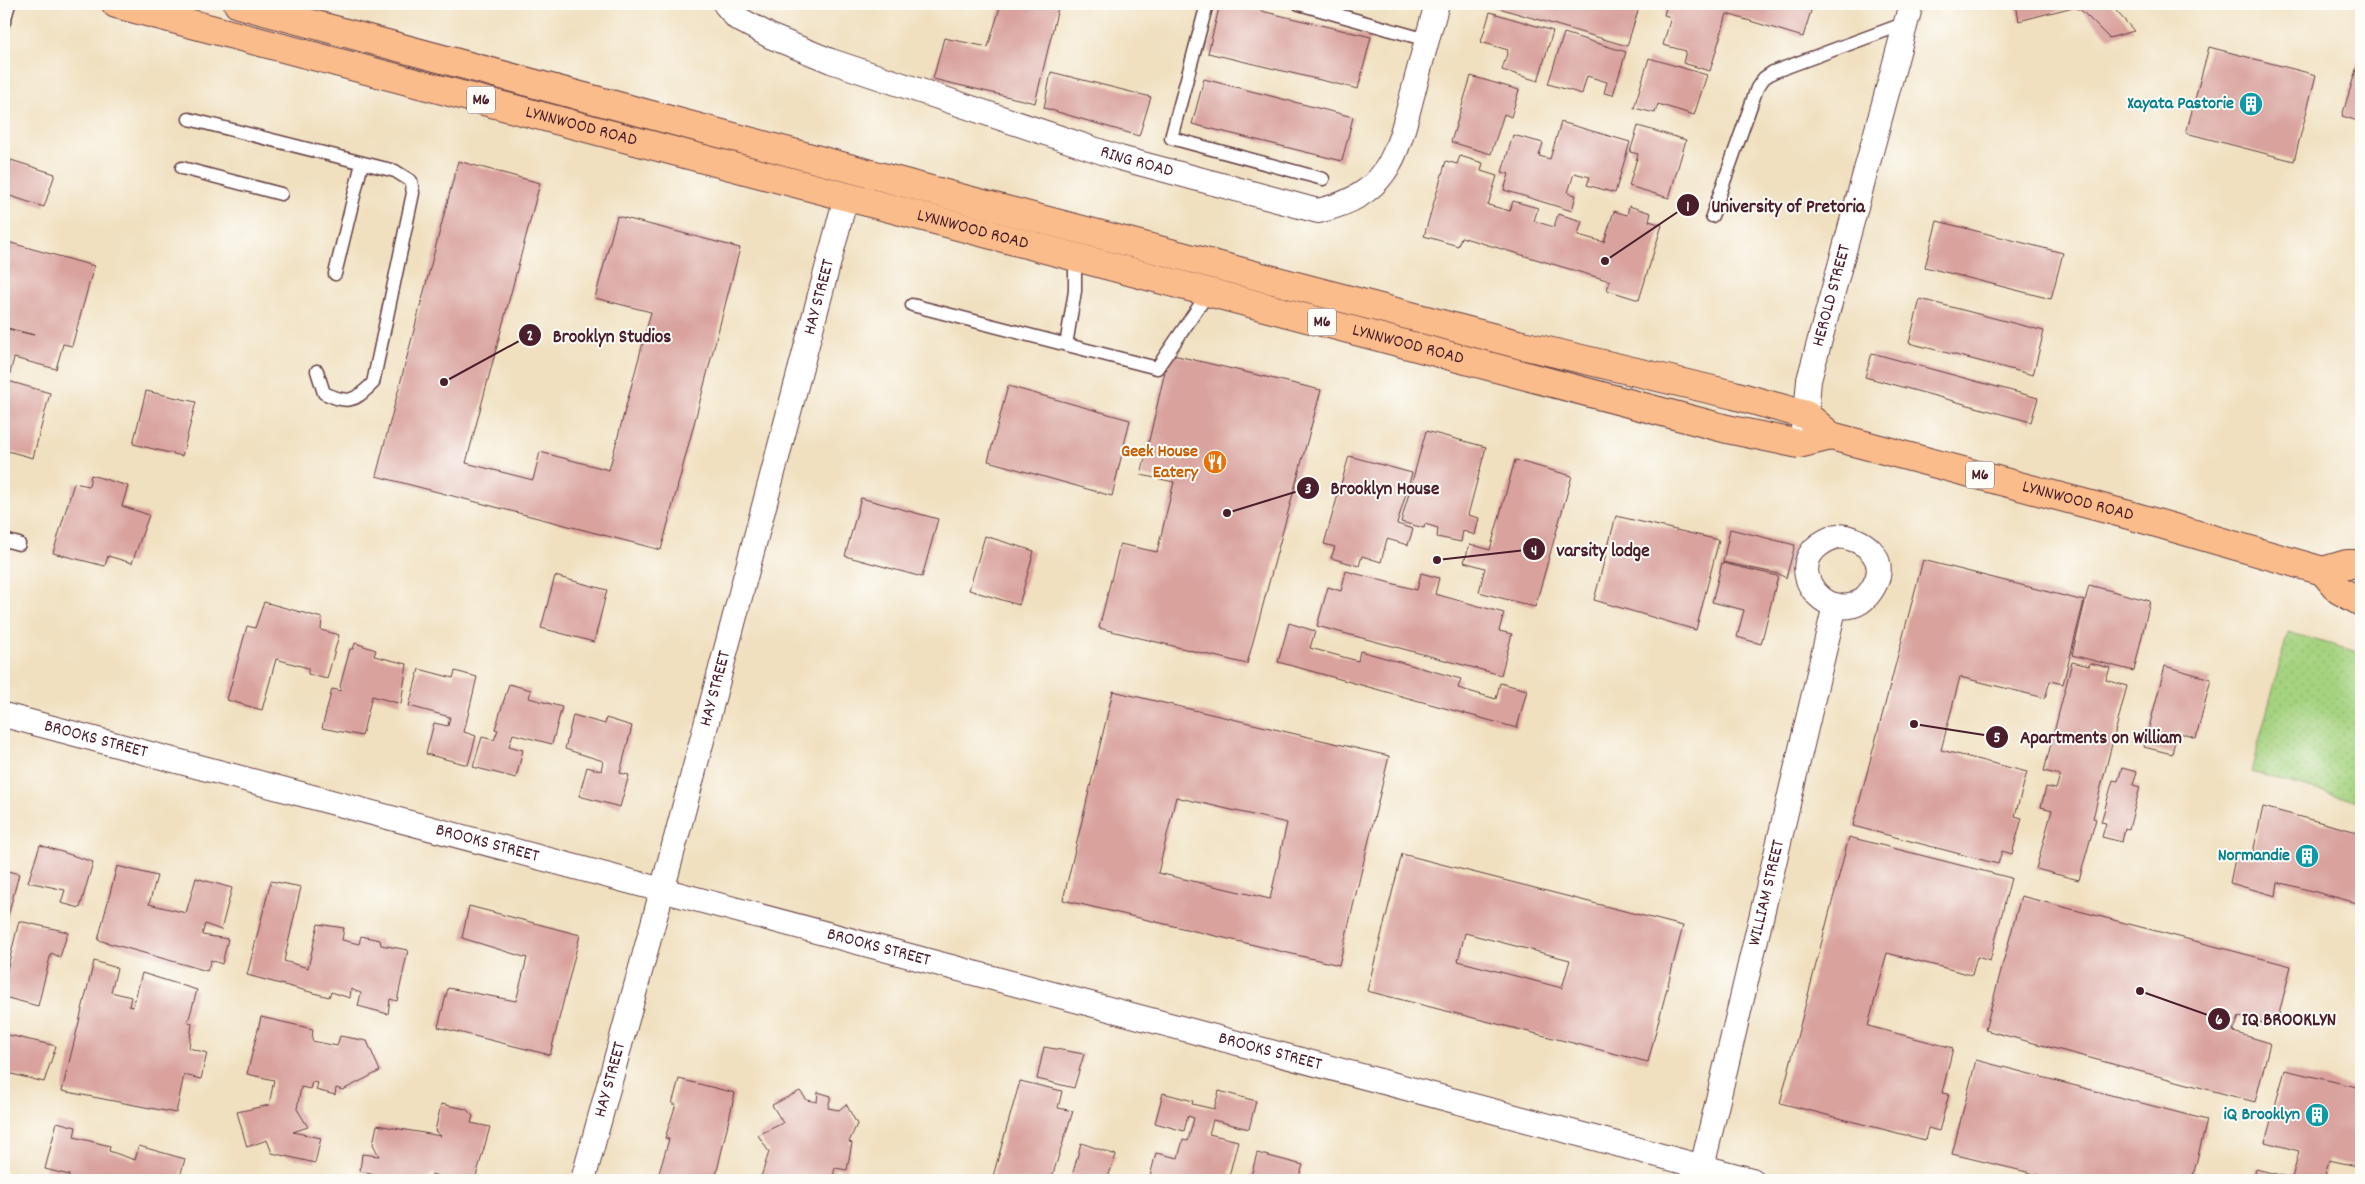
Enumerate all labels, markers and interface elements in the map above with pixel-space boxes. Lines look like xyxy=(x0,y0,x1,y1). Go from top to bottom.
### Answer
road number: M6 xyxy=(467,86,495,114)
building icon: Xayata Pastorie xyxy=(2238,91,2264,117)
place label: Xayata Pastorie xyxy=(2128,92,2234,117)
street label: LYNNWOOD ROAD xyxy=(523,100,640,153)
street label: RING ROAD xyxy=(1097,140,1176,184)
callout: University of Pretoria xyxy=(1676,188,1875,222)
text: University of Pretoria xyxy=(1711,195,1866,222)
text: 1 xyxy=(1686,197,1690,219)
street label: LYNNWOOD ROAD xyxy=(914,203,1031,257)
street label: HEROLD STREET xyxy=(1806,242,1858,349)
street label: HAY STREET xyxy=(797,257,841,338)
road number: M6 xyxy=(1308,308,1336,336)
callout: Brooklyn Studios xyxy=(518,318,681,352)
street label: LYNNWOOD ROAD xyxy=(1349,318,1466,371)
text: Brooklyn Studios xyxy=(553,325,671,352)
text: 2 xyxy=(527,326,533,348)
place label: Geek House Eatery xyxy=(1121,440,1199,486)
restaurant icon: Geek House Eatery xyxy=(1202,449,1228,475)
road number: M6 xyxy=(1966,462,1994,488)
callout: Brooklyn House xyxy=(1295,471,1449,505)
street label: LYNNWOOD ROAD xyxy=(2019,475,2136,528)
text: Brooklyn House xyxy=(1331,477,1439,504)
text: 3 xyxy=(1305,479,1312,501)
callout: varsity lodge xyxy=(1521,532,1659,566)
text: varsity lodge xyxy=(1557,539,1650,566)
text: 4 xyxy=(1531,541,1537,563)
street label: HAY STREET xyxy=(694,648,738,729)
street label: BROOKS STREET xyxy=(41,714,150,765)
callout: Apartments on William xyxy=(1985,720,2192,754)
text: Apartments on William xyxy=(2020,726,2182,753)
text: 5 xyxy=(1994,728,2001,750)
street label: BROOKS STREET xyxy=(433,818,542,869)
street label: WILLIAM STREET xyxy=(1742,837,1792,949)
building icon: Normandie xyxy=(2294,843,2320,869)
place label: Normandie xyxy=(2218,844,2290,869)
street label: BROOKS STREET xyxy=(824,922,933,973)
callout: IQ BROOKLYN xyxy=(2207,1002,2346,1036)
text: IQ BROOKLYN xyxy=(2242,1008,2336,1035)
text: 6 xyxy=(2215,1010,2223,1032)
street label: BROOKS STREET xyxy=(1216,1026,1324,1077)
street label: HAY STREET xyxy=(588,1039,633,1120)
building icon: iQ Brooklyn xyxy=(2304,1102,2330,1128)
place label: iQ Brooklyn xyxy=(2224,1103,2300,1128)

